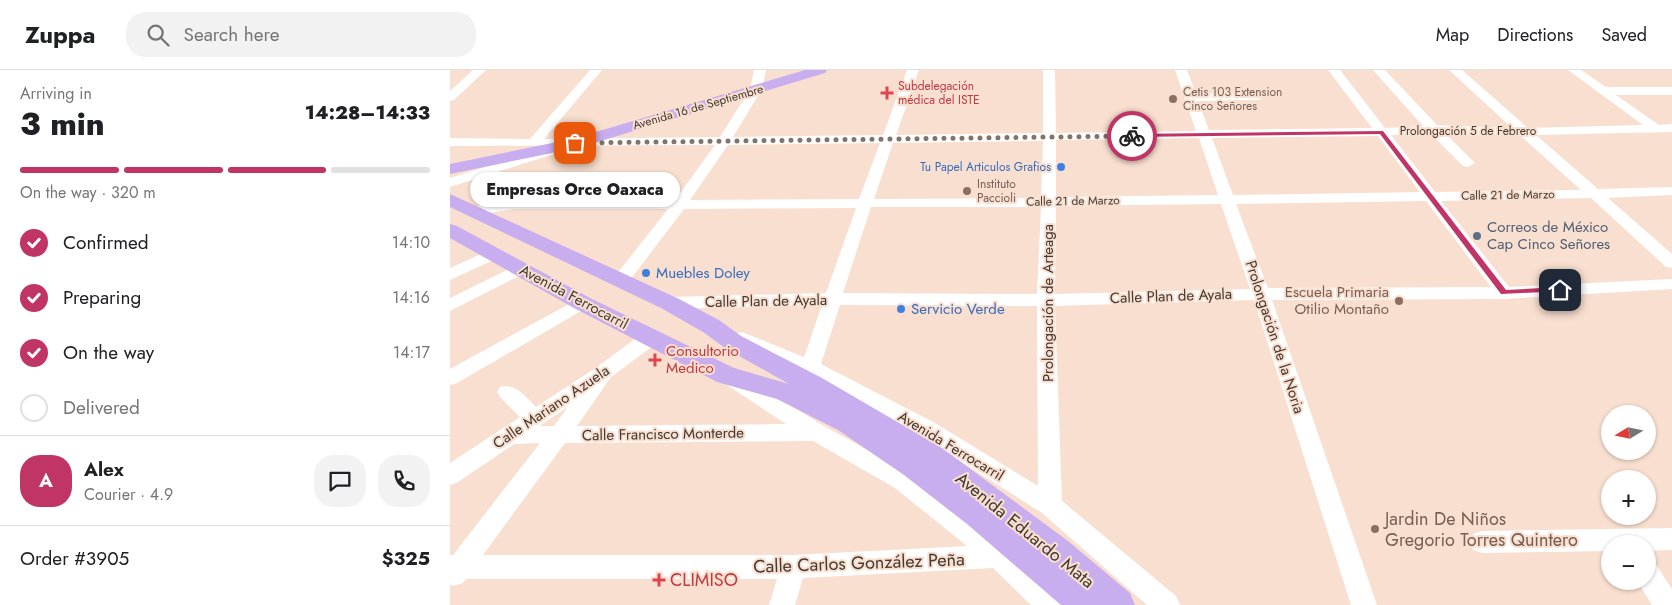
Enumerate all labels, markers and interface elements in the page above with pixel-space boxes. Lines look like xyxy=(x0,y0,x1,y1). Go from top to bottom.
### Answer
search box xyxy=(126,12,476,57)
text: Zuppa xyxy=(25,17,96,52)
icon: search xyxy=(144,21,172,49)
text: Search here xyxy=(184,21,280,48)
text: Map xyxy=(1436,22,1469,48)
text: Directions xyxy=(1497,22,1573,48)
text: Saved xyxy=(1601,22,1647,48)
place label: Subdelegación médica del ISTE xyxy=(898,77,980,109)
street label: Avenida 16 de Septiembre xyxy=(631,80,765,134)
text: Arriving in xyxy=(20,82,92,105)
place label: Cetis 103 Extension Cinco Señores xyxy=(1183,83,1282,115)
marker: Subdelegación médica del ISTE xyxy=(880,86,894,100)
marker: Cetis 103 Extension Cinco Señores xyxy=(1167,93,1179,105)
text: 14:28–14:33 xyxy=(305,99,430,126)
text: 3 min xyxy=(20,101,105,147)
courier xyxy=(1107,111,1157,161)
pin xyxy=(554,122,596,164)
icon: bike xyxy=(1118,122,1146,150)
street label: Prolongación 5 de Febrero xyxy=(1400,122,1537,140)
icon: bag xyxy=(561,129,589,157)
place label: Tu Papel Articulos Grafios xyxy=(920,158,1051,176)
marker: Tu Papel Articulos Grafios xyxy=(1055,161,1067,173)
callout: Empresas Orce Oaxaca xyxy=(470,173,680,208)
place label: Instituto Paccioli xyxy=(977,175,1016,207)
text: Empresas Orce Oaxaca xyxy=(486,178,664,201)
text: On the way · 320 m xyxy=(20,181,156,204)
marker: Instituto Paccioli xyxy=(961,185,973,197)
street label: Calle 21 de Marzo xyxy=(1461,185,1555,205)
street label: Calle 21 de Marzo xyxy=(1026,191,1120,211)
place label: Correos de México Cap Cinco Señores xyxy=(1487,216,1610,255)
street label: Prolongación de Arteaga xyxy=(1037,224,1059,382)
icon: check xyxy=(20,229,48,257)
text: Confirmed xyxy=(63,229,149,256)
marker: Correos de México Cap Cinco Señores xyxy=(1471,230,1483,242)
text: 14:10 xyxy=(392,231,430,254)
street label: Prolongación de la Noria xyxy=(1240,258,1310,416)
street label: Avenida Ferrocarril xyxy=(516,259,632,335)
place label: Muebles Doley xyxy=(656,262,750,284)
marker: Muebles Doley xyxy=(640,267,652,279)
pin xyxy=(1539,269,1581,311)
icon: home xyxy=(1546,276,1574,304)
place label: Escuela Primaria Otilio Montaño xyxy=(1285,281,1389,320)
street label: Calle Plan de Ayala xyxy=(1110,283,1232,309)
icon: check xyxy=(20,284,48,312)
text: Preparing xyxy=(63,284,141,311)
text: 14:16 xyxy=(392,286,430,309)
street label: Calle Plan de Ayala xyxy=(705,289,827,313)
marker: Escuela Primaria Otilio Montaño xyxy=(1393,295,1405,307)
place label: Servicio Verde xyxy=(911,298,1005,320)
marker: Servicio Verde xyxy=(895,303,907,315)
icon: check xyxy=(20,339,48,367)
text: On the way xyxy=(63,339,154,366)
place label: Consultorio Medico xyxy=(666,340,739,379)
text: 14:17 xyxy=(393,341,430,364)
marker: Consultorio Medico xyxy=(648,353,662,367)
street label: Calle Mariano Azuela xyxy=(488,360,614,454)
text: Delivered xyxy=(63,394,140,421)
north arrow xyxy=(1601,405,1656,460)
map controls xyxy=(1601,405,1656,590)
street label: Avenida Ferrocarril xyxy=(894,406,1008,486)
street label: Calle Francisco Monterde xyxy=(582,422,744,446)
button: chat xyxy=(314,455,366,507)
button: phone xyxy=(378,455,430,507)
text: Alex xyxy=(84,456,124,483)
street label: Avenida Eduardo Mata xyxy=(950,466,1100,594)
text: A xyxy=(39,467,53,494)
button: + xyxy=(1601,470,1656,525)
text: Courier · 4.9 xyxy=(84,483,173,506)
place label: Jardin De Niños Gregorio Torres Quintero xyxy=(1383,506,1578,553)
marker: Jardin De Niños Gregorio Torres Quintero xyxy=(1369,523,1381,535)
button: − xyxy=(1601,535,1656,590)
text: Order #3905 xyxy=(20,545,129,572)
text: $325 xyxy=(382,545,430,572)
street label: Calle Carlos González Peña xyxy=(753,546,965,580)
place label: CLIMISO xyxy=(670,567,738,593)
marker: CLIMISO xyxy=(652,573,666,587)

